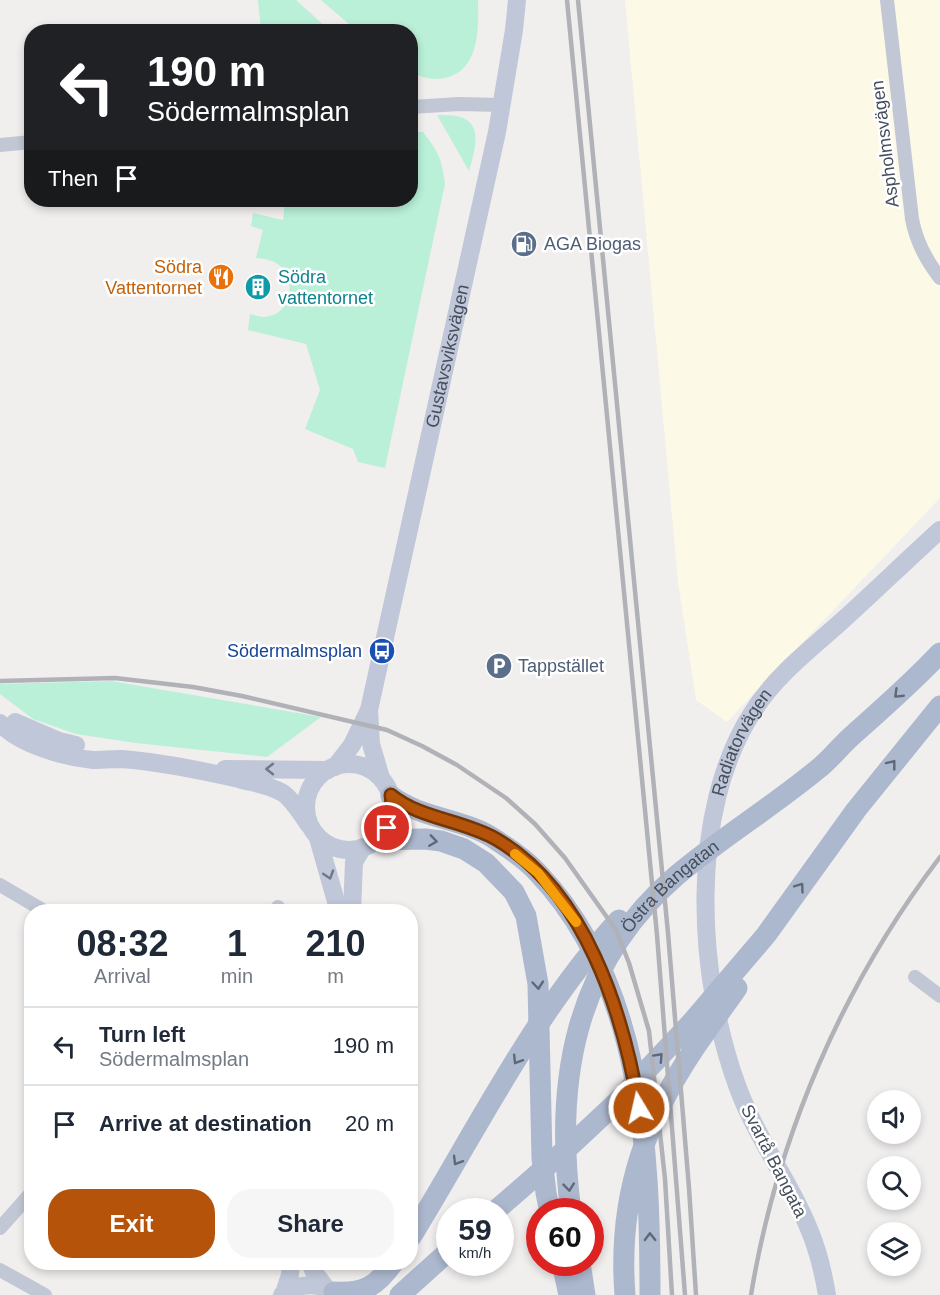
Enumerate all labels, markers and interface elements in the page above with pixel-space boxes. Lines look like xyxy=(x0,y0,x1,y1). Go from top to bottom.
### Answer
icon: left xyxy=(48,48,126,126)
text: 190 m xyxy=(147,48,266,95)
street label: Aspholmsvägen xyxy=(867,79,903,209)
text: Södermalmsplan xyxy=(147,97,350,127)
icon: arrive xyxy=(110,162,143,195)
text: Then xyxy=(48,166,98,191)
fuel station icon: AGA Biogas xyxy=(509,229,539,259)
place label: AGA Biogas xyxy=(544,234,641,254)
place label: Södra Vattentornet xyxy=(105,257,203,298)
restaurant icon: Södra Vattentornet xyxy=(206,262,236,292)
place label: Södra vattentornet xyxy=(278,267,373,308)
building icon: Södra vattentornet xyxy=(243,272,273,302)
street label: Gustavsviksvägen xyxy=(422,283,473,430)
bus stop icon: Södermalmsplan xyxy=(367,636,397,666)
place label: Södermalmsplan xyxy=(227,641,362,661)
parking icon: Tappstället xyxy=(484,651,514,681)
place label: Tappstället xyxy=(518,656,604,676)
street label: Radiatorvägen xyxy=(708,685,776,798)
one-way arrow xyxy=(895,687,906,698)
one-way arrow xyxy=(884,760,895,771)
one-way arrow xyxy=(265,763,274,775)
pin xyxy=(361,802,412,853)
icon: arrive xyxy=(370,811,403,844)
one-way arrow xyxy=(429,834,438,846)
street label: Östra Bangatan xyxy=(617,836,723,937)
one-way arrow xyxy=(321,869,334,880)
one-way arrow xyxy=(793,883,804,894)
text: 08:32 xyxy=(76,923,168,964)
text: 1 xyxy=(227,923,247,964)
text: 210 xyxy=(305,923,366,964)
text: Arrival xyxy=(94,965,151,987)
text: min xyxy=(221,965,253,987)
text: m xyxy=(327,965,344,987)
one-way arrow xyxy=(531,980,544,989)
text: Turn left xyxy=(99,1022,185,1047)
icon: left xyxy=(48,1030,81,1063)
text: 190 m xyxy=(333,1033,394,1058)
text: Södermalmsplan xyxy=(99,1048,249,1070)
one-way arrow xyxy=(652,1053,663,1064)
one-way arrow xyxy=(513,1054,525,1064)
position arrow xyxy=(607,1076,671,1140)
map controls xyxy=(867,1090,921,1276)
button: sound xyxy=(867,1090,921,1144)
street label: Svartå Bangata xyxy=(737,1101,812,1222)
icon: arrive xyxy=(48,1108,81,1141)
text: Arrive at destination xyxy=(99,1111,312,1136)
text: 20 m xyxy=(345,1111,394,1136)
one-way arrow xyxy=(453,1155,464,1165)
button: search xyxy=(867,1156,921,1210)
one-way arrow xyxy=(562,1183,575,1192)
button: Exit xyxy=(48,1189,215,1258)
button: Share xyxy=(227,1189,394,1258)
speed limit sign: 60 xyxy=(526,1198,604,1276)
text: 59 xyxy=(458,1213,492,1246)
button: layers xyxy=(867,1222,921,1276)
one-way arrow xyxy=(644,1232,656,1241)
text: km/h xyxy=(459,1244,491,1261)

